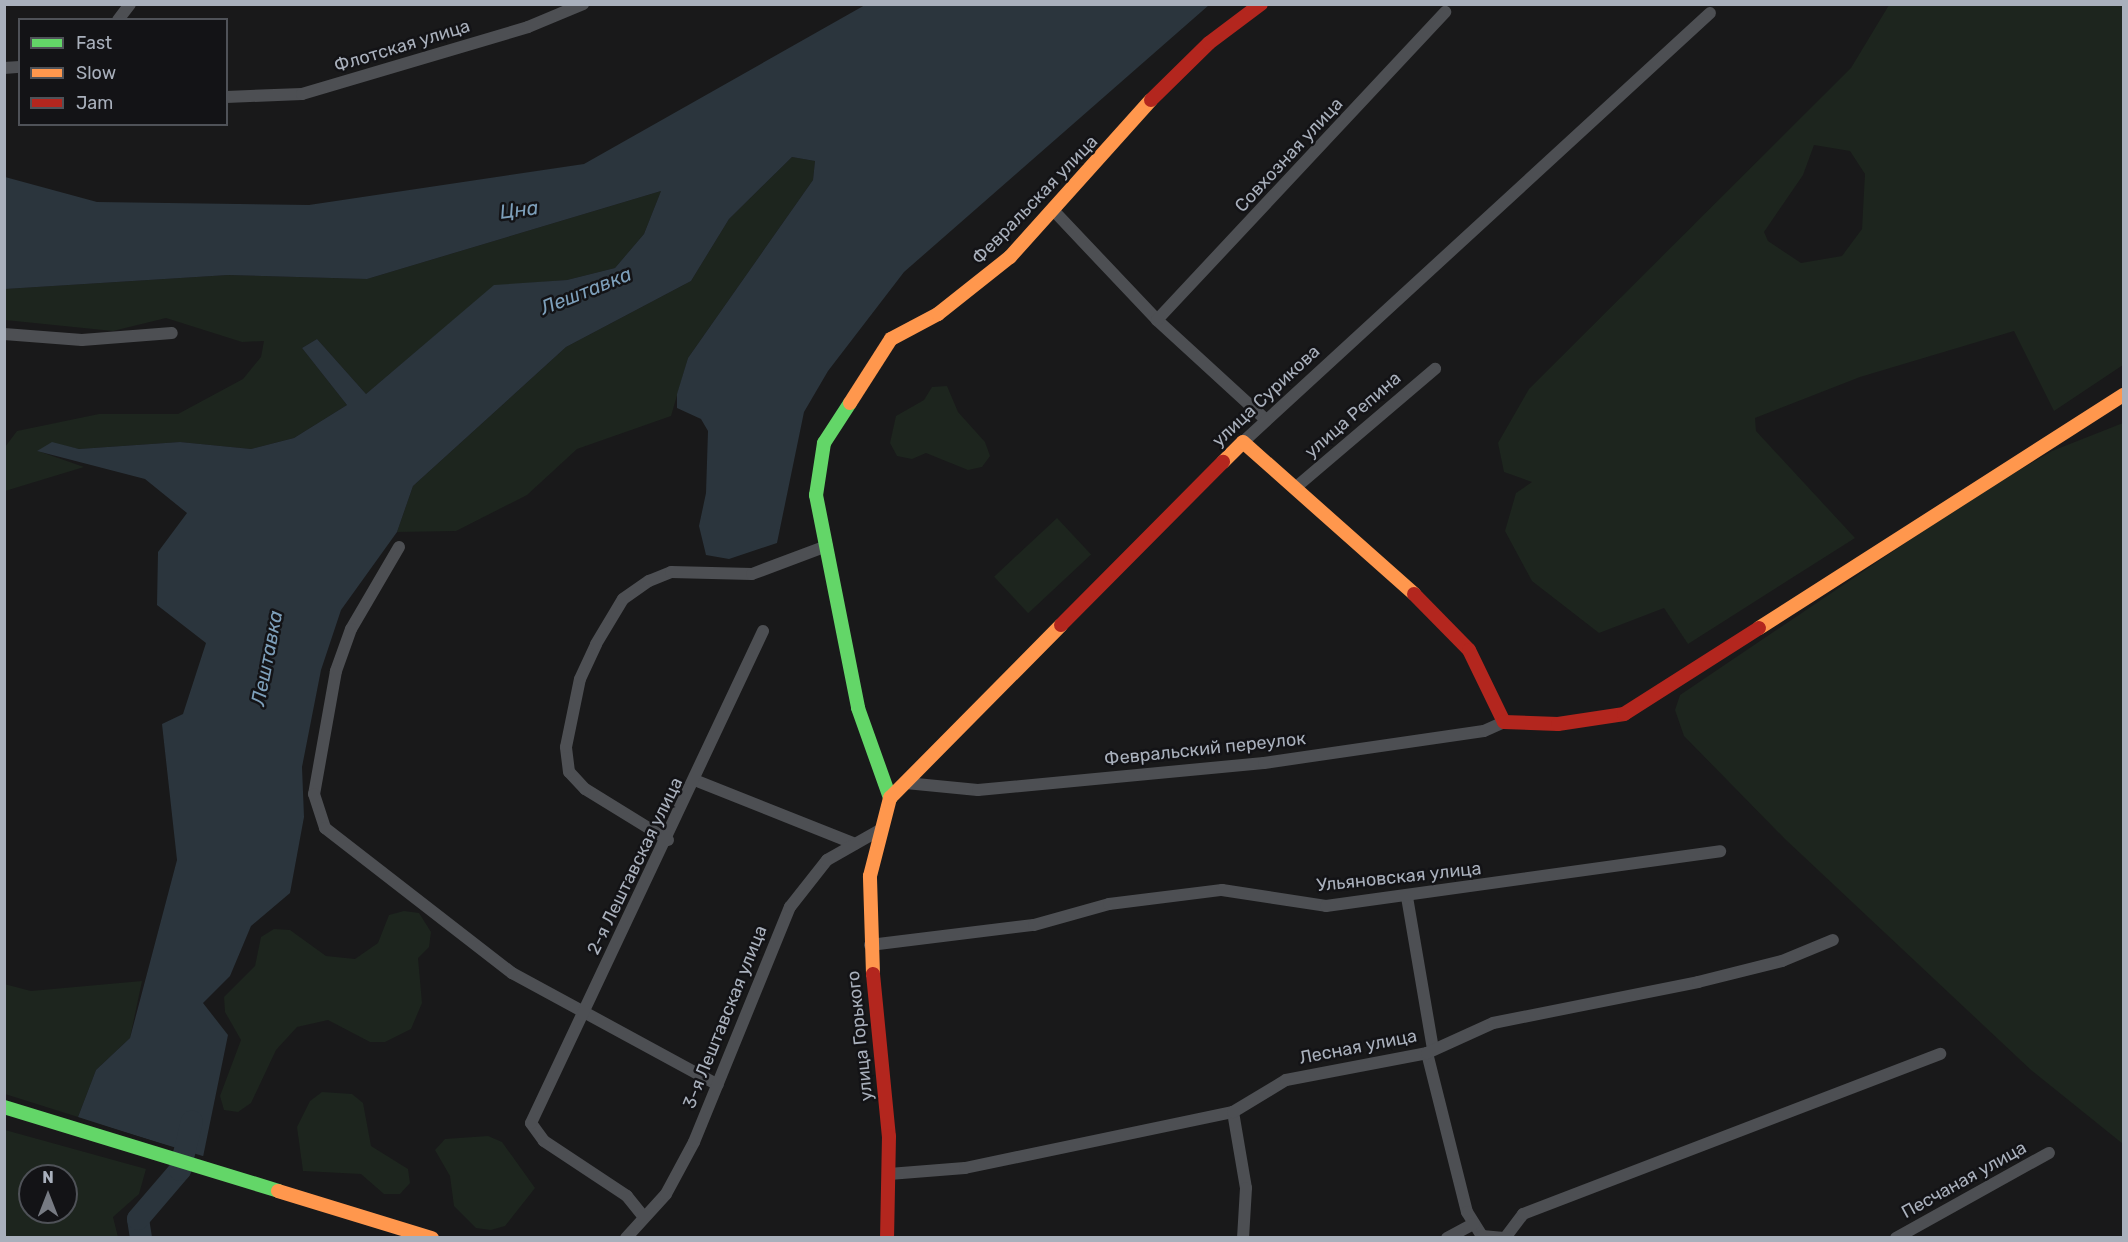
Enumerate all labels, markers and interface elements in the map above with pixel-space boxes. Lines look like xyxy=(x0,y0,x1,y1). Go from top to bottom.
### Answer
street label: Флотская улица xyxy=(331,15,473,77)
legend xyxy=(18,18,228,126)
text: Fast xyxy=(76,32,112,54)
text: Slow xyxy=(76,62,116,84)
text: Jam xyxy=(76,92,113,114)
street label: Совхозная улица xyxy=(1230,93,1348,217)
street label: Февральская улица xyxy=(968,131,1102,269)
water label: Цна xyxy=(498,195,540,225)
water label: Лештавка xyxy=(537,262,635,320)
street label: улица Сурикова xyxy=(1208,341,1324,451)
street label: улица Репина xyxy=(1301,367,1405,463)
water label: Лештавка xyxy=(246,608,288,708)
street label: Февральский переулок xyxy=(1103,728,1307,770)
street label: 2-я Лештавская улица xyxy=(583,774,687,958)
street label: Ульяновская улица xyxy=(1316,858,1482,896)
street label: 3-я Лештавская улица xyxy=(678,922,772,1112)
street label: улица Горького xyxy=(842,970,878,1102)
street label: Лесная улица xyxy=(1297,1025,1419,1069)
street label: Песчаная улица xyxy=(1898,1137,2030,1223)
north arrow xyxy=(18,1164,78,1224)
text: N xyxy=(42,1168,54,1187)

